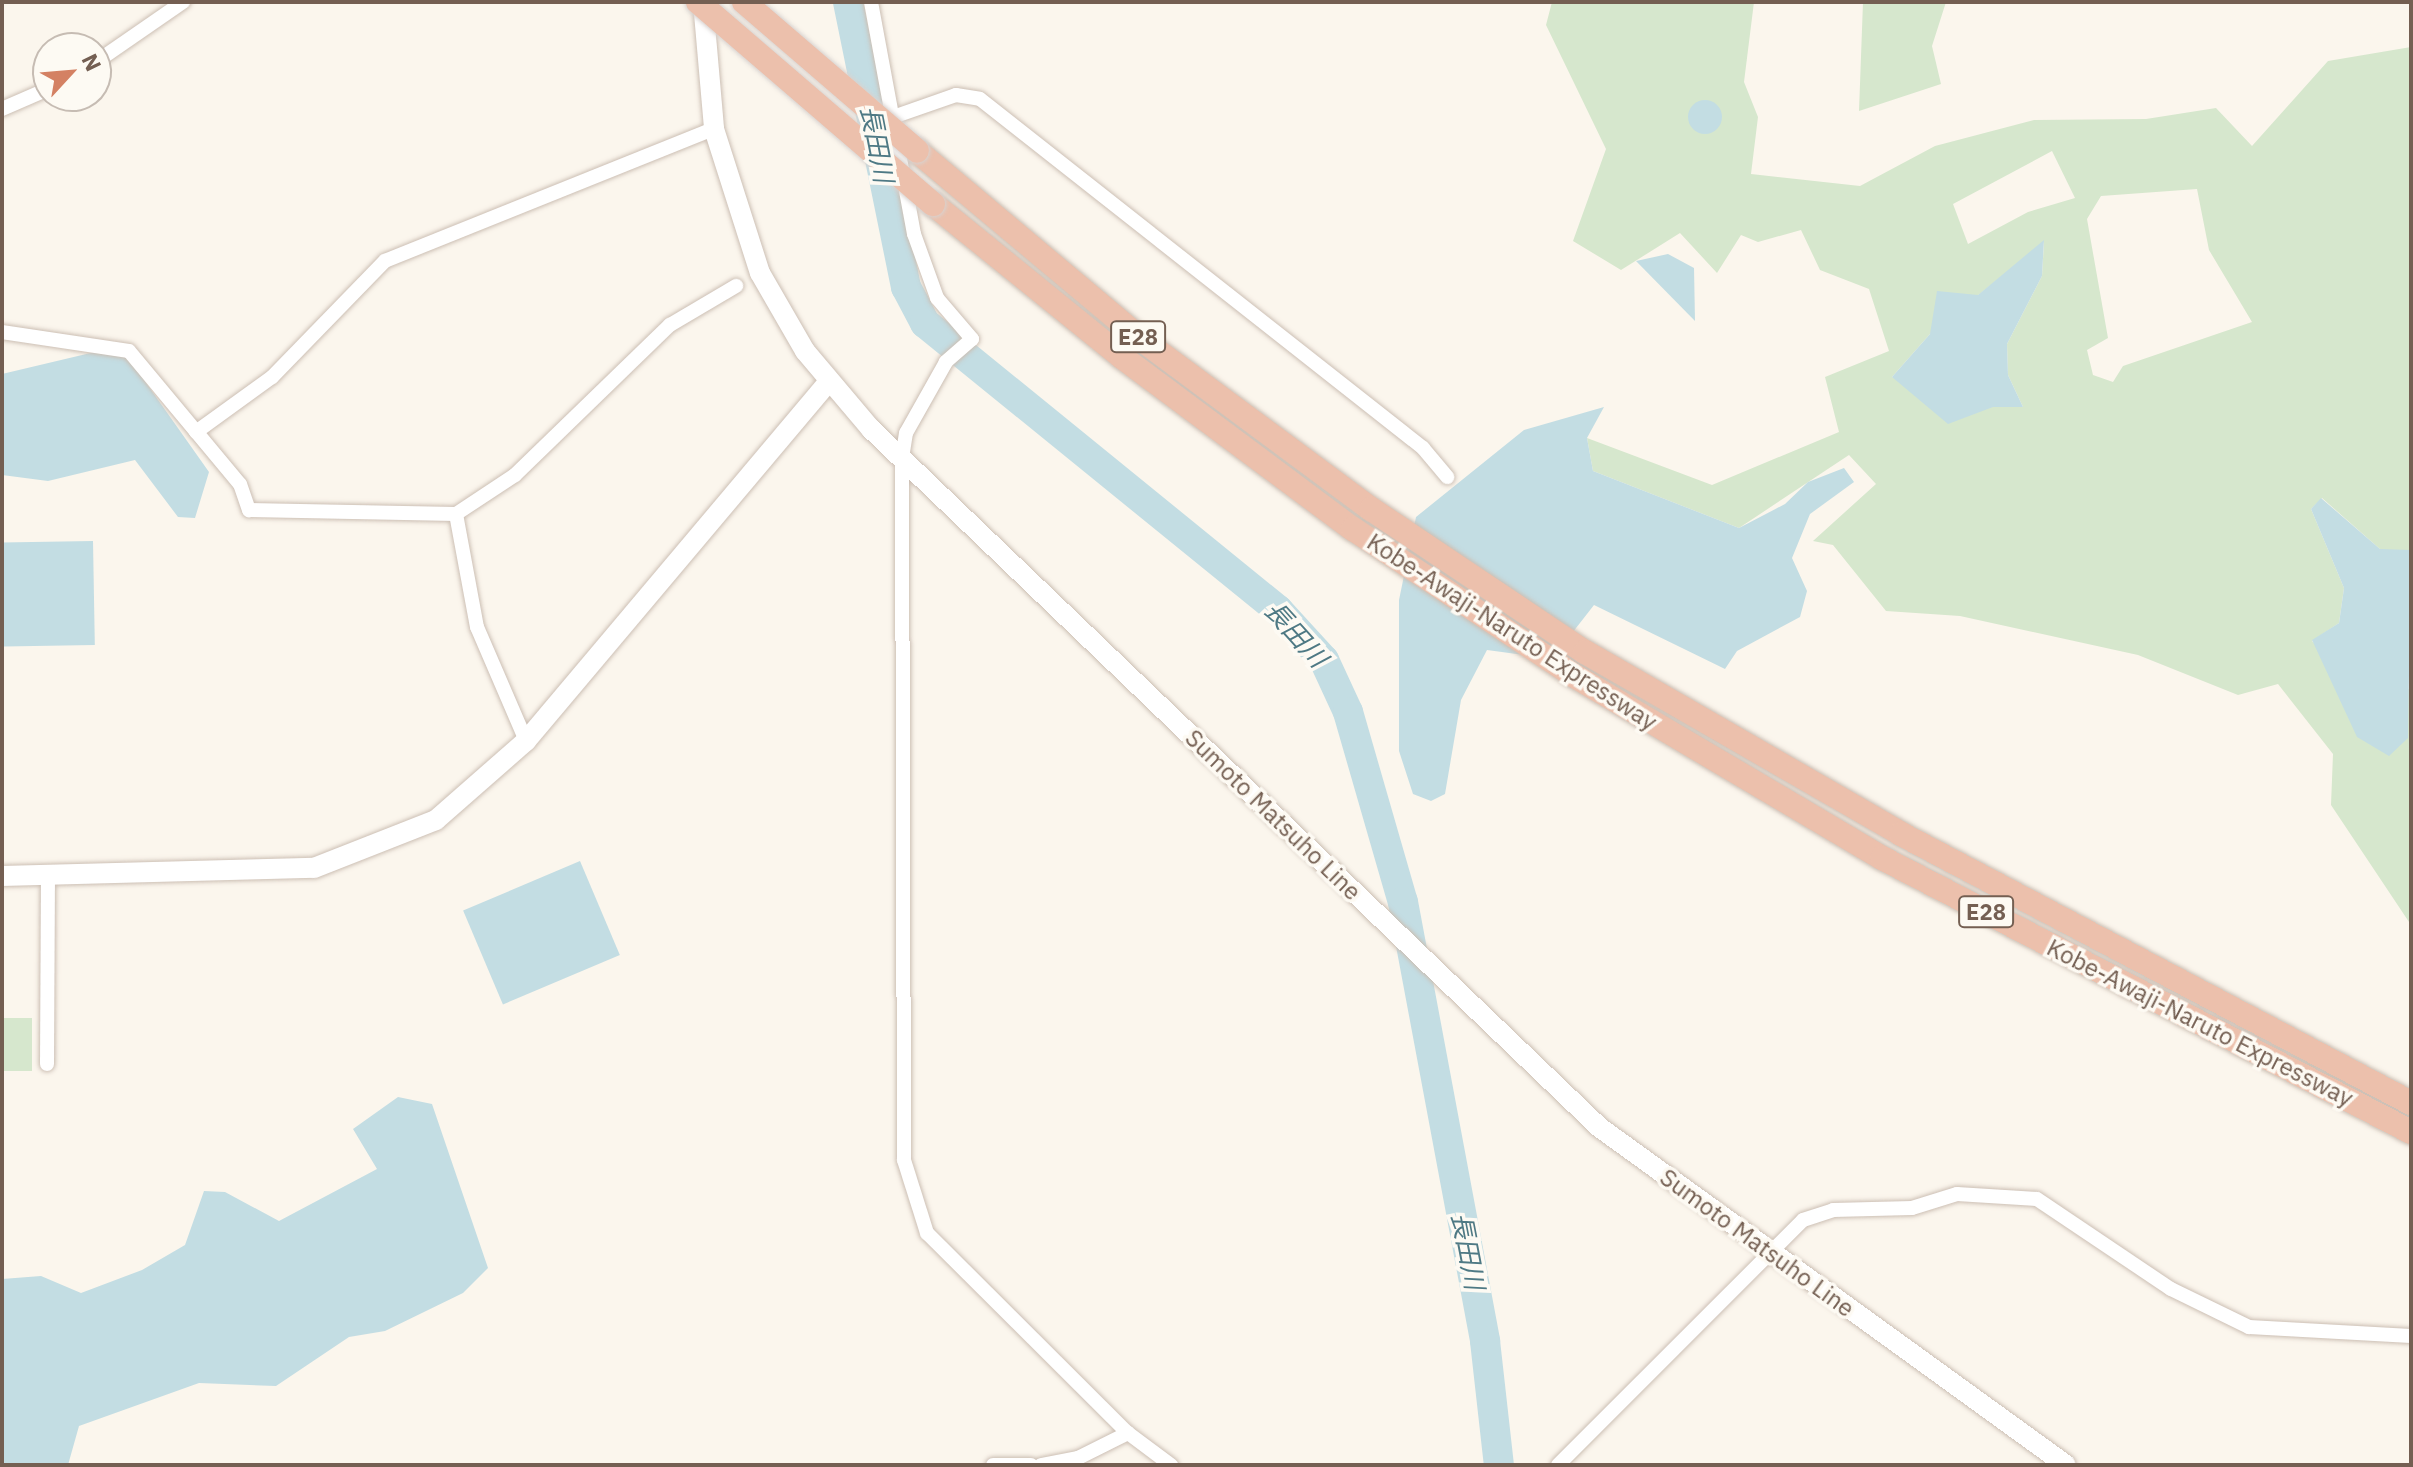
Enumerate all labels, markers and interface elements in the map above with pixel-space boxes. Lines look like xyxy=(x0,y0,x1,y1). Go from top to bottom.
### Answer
north arrow xyxy=(32,32,112,112)
text: N xyxy=(76,49,109,76)
water label: 長田川 xyxy=(854,103,900,185)
road number: E28 xyxy=(1110,319,1166,355)
street label: Kobe-Awaji-Naruto Expressway xyxy=(1362,527,1662,737)
water label: 長田川 xyxy=(1258,595,1334,673)
street label: Sumoto Matsuho Line xyxy=(1179,724,1367,906)
road number: E28 xyxy=(1958,894,2014,930)
street label: Kobe-Awaji-Naruto Expressway xyxy=(2042,933,2358,1113)
street label: Sumoto Matsuho Line xyxy=(1654,1163,1860,1323)
water label: 長田川 xyxy=(1445,1210,1491,1292)

